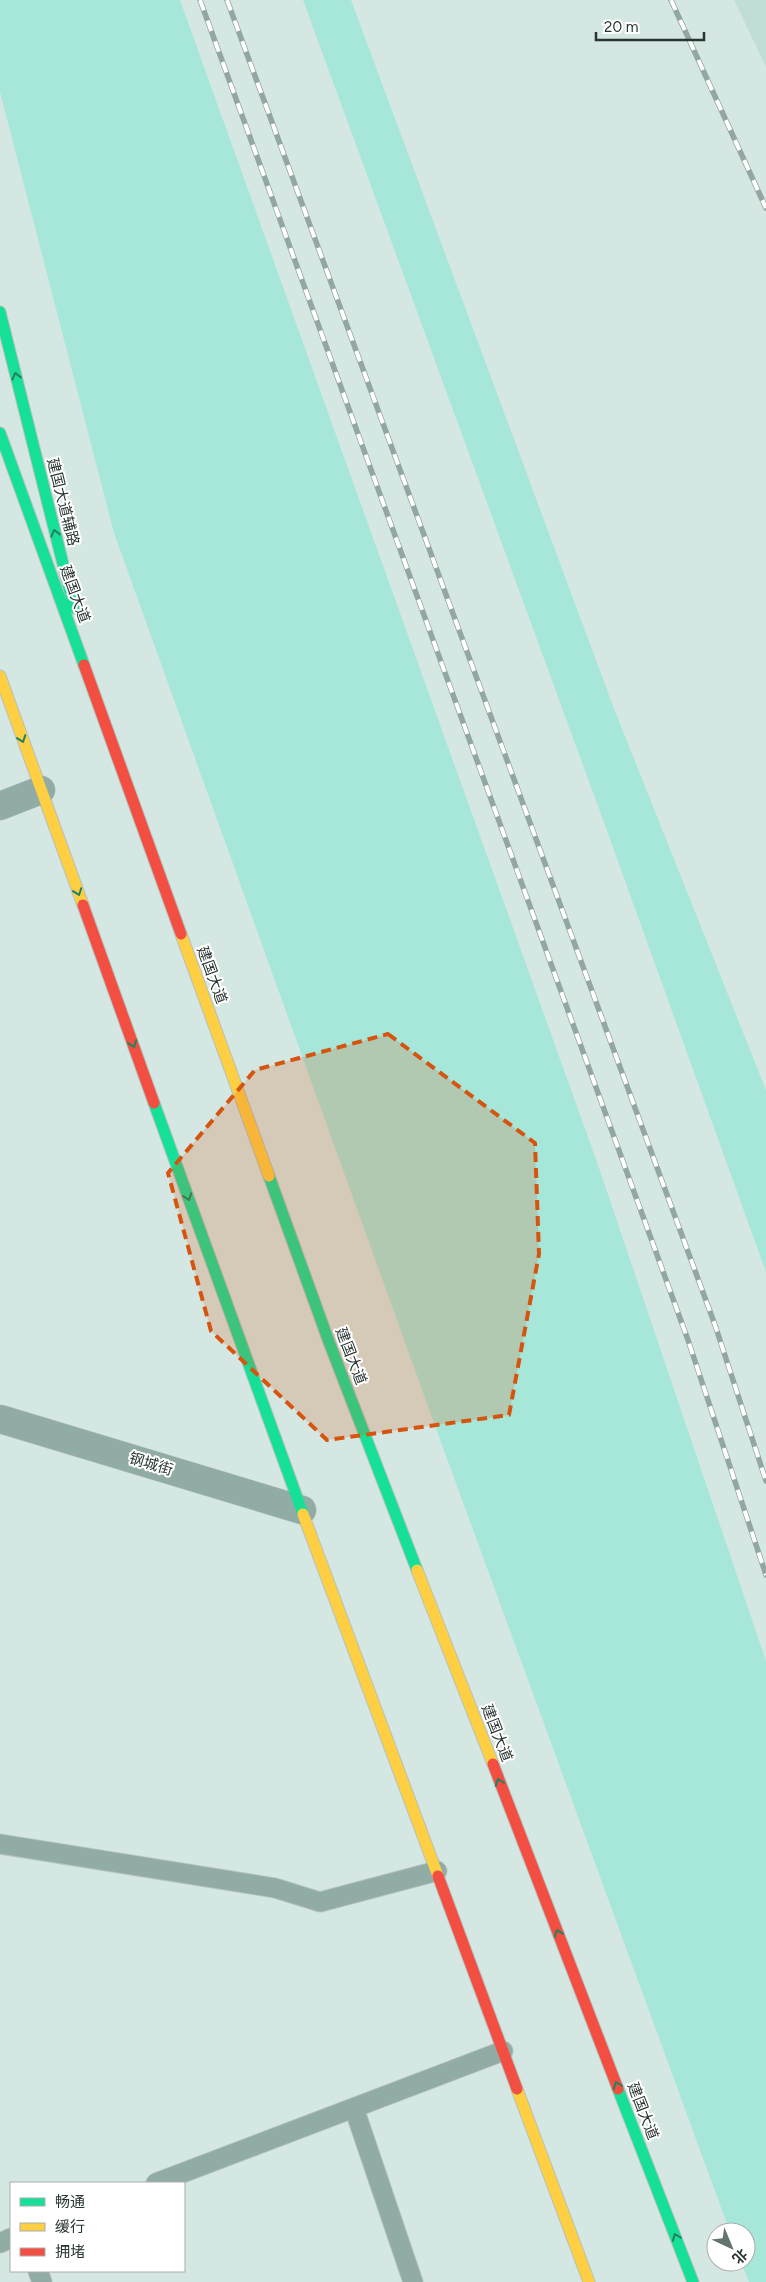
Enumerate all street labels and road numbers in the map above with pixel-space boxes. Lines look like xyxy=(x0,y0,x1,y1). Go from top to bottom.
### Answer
street label: 建国大道辅路 xyxy=(43,456,83,548)
street label: 建国大道 xyxy=(56,563,94,625)
street label: 建国大道 xyxy=(193,944,231,1006)
street label: 建国大道 xyxy=(332,1325,370,1387)
street label: 钢城街 xyxy=(127,1449,175,1479)
street label: 建国大道 xyxy=(478,1702,516,1764)
street label: 建国大道 xyxy=(624,2080,662,2142)

